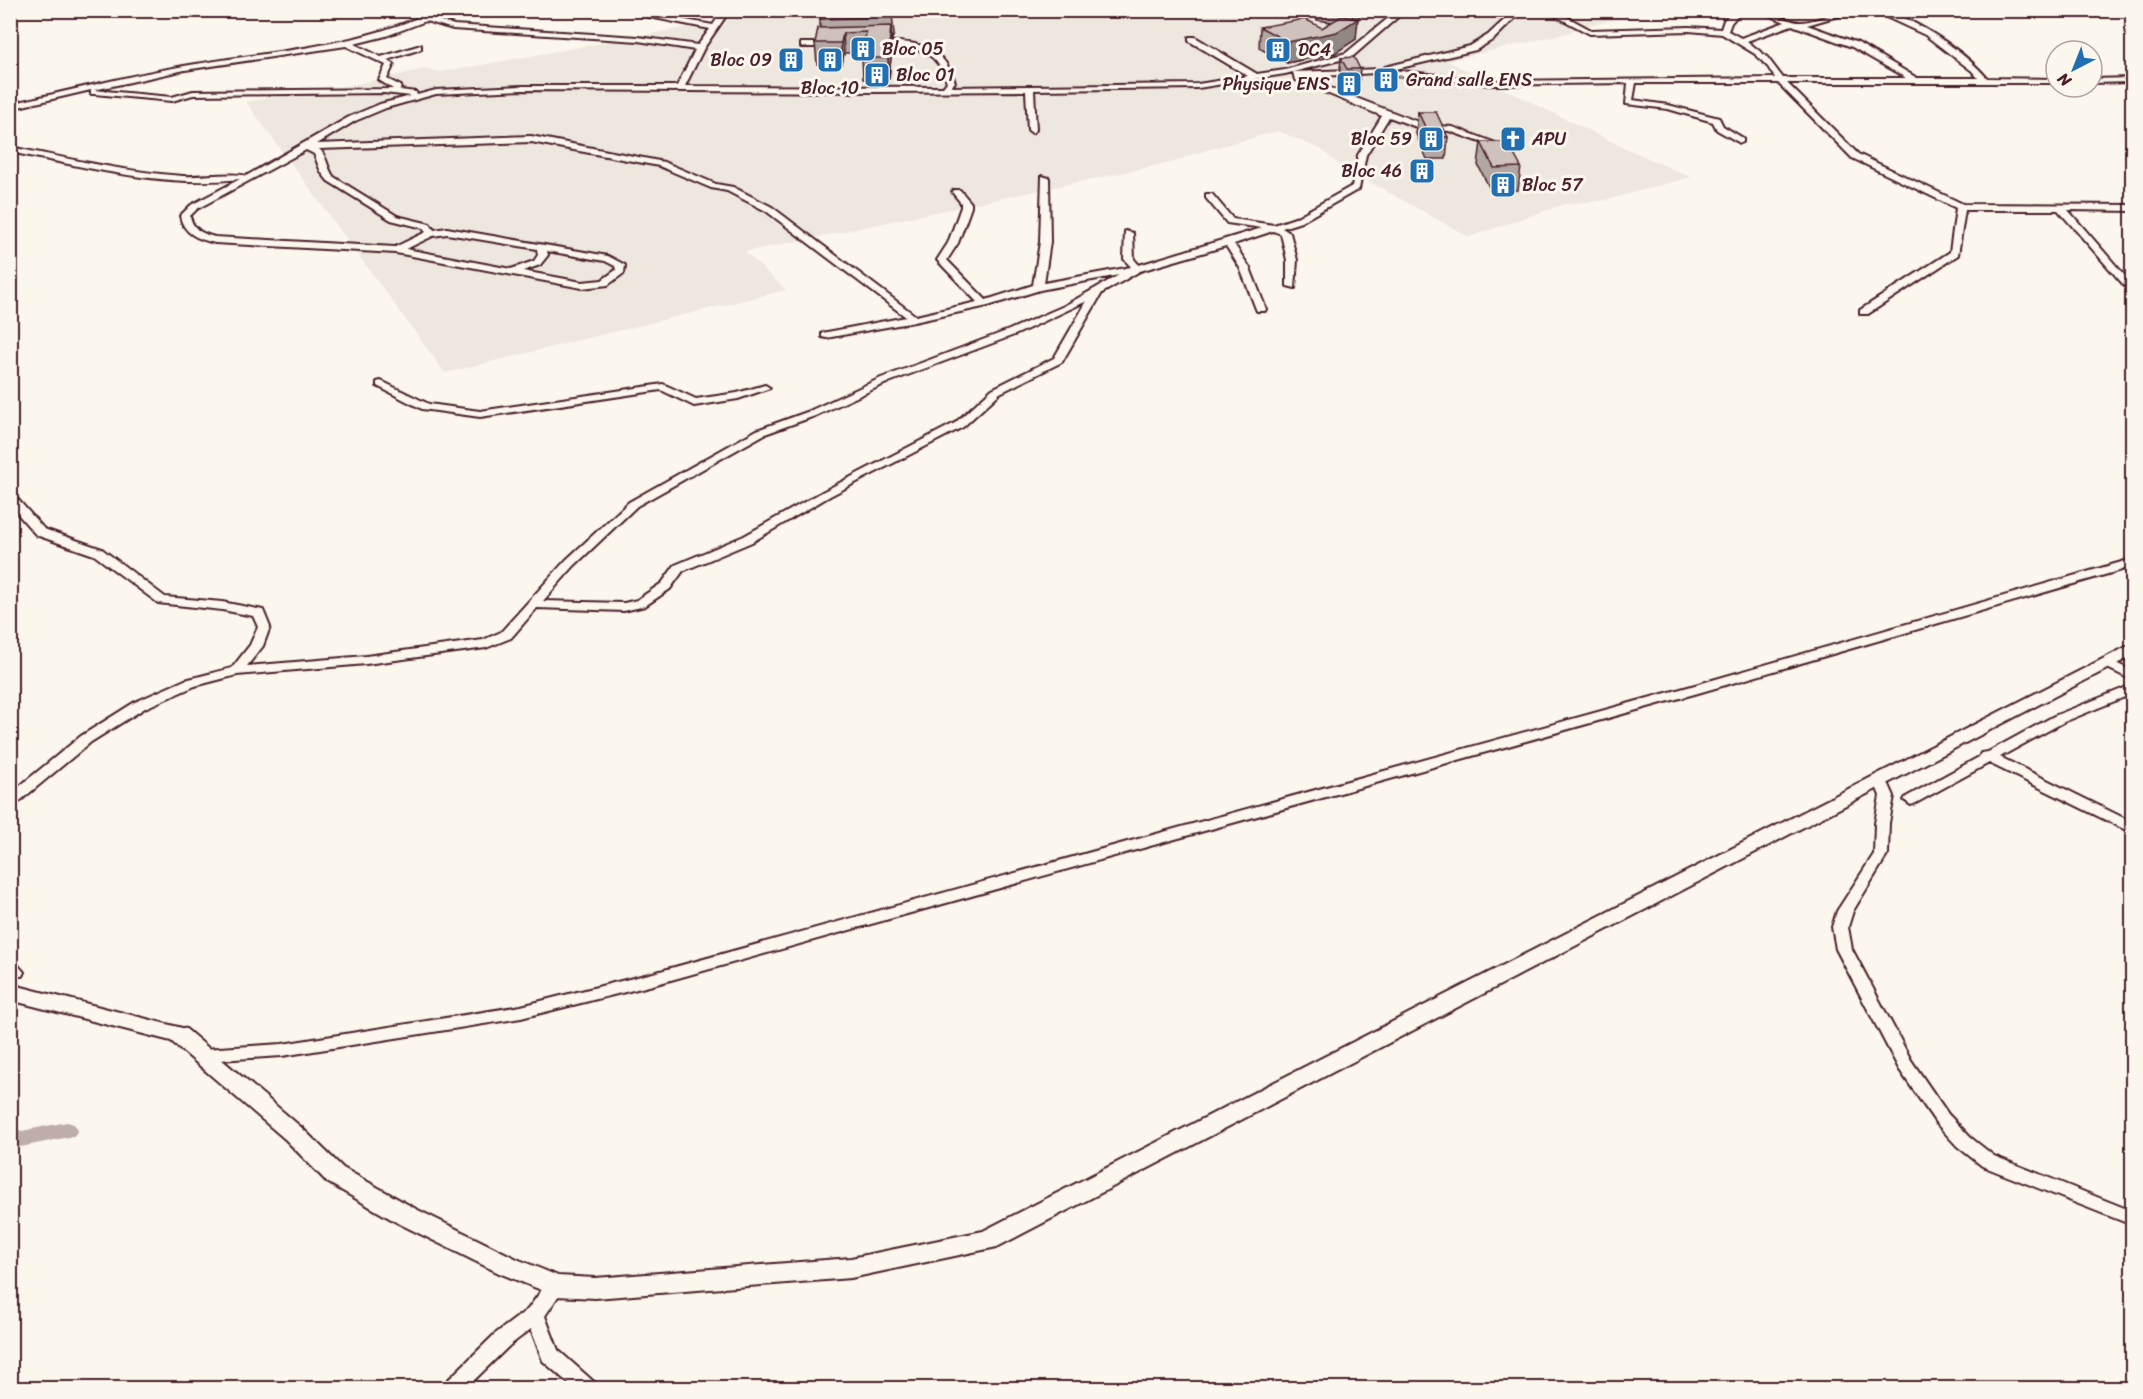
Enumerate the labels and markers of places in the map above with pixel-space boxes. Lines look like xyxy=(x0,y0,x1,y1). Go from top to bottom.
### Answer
place label: Bloc 05 xyxy=(882,33,944,65)
building icon: Bloc 05 xyxy=(848,34,878,64)
place label: DC4 xyxy=(1298,34,1331,66)
building icon: DC4 xyxy=(1263,35,1293,65)
place label: Bloc 09 xyxy=(710,44,772,76)
building icon: Bloc 09 xyxy=(776,45,806,75)
building icon: Bloc 10 xyxy=(815,45,845,75)
place label: Bloc 01 xyxy=(896,59,955,91)
building icon: Bloc 01 xyxy=(862,60,892,90)
place label: Grand salle ENS xyxy=(1406,64,1532,96)
building icon: Grand salle ENS xyxy=(1371,65,1401,95)
place label: Physique ENS xyxy=(1222,68,1330,100)
building icon: Physique ENS xyxy=(1334,69,1364,99)
place label: Bloc 10 xyxy=(801,72,859,104)
place label: Bloc 59 xyxy=(1351,123,1412,155)
place label: APU xyxy=(1531,123,1567,155)
building icon: Bloc 59 xyxy=(1416,124,1446,154)
church icon: APU xyxy=(1498,124,1528,154)
place label: Bloc 46 xyxy=(1341,155,1402,187)
building icon: Bloc 46 xyxy=(1407,156,1437,186)
place label: Bloc 57 xyxy=(1522,169,1584,201)
building icon: Bloc 57 xyxy=(1488,170,1518,200)

